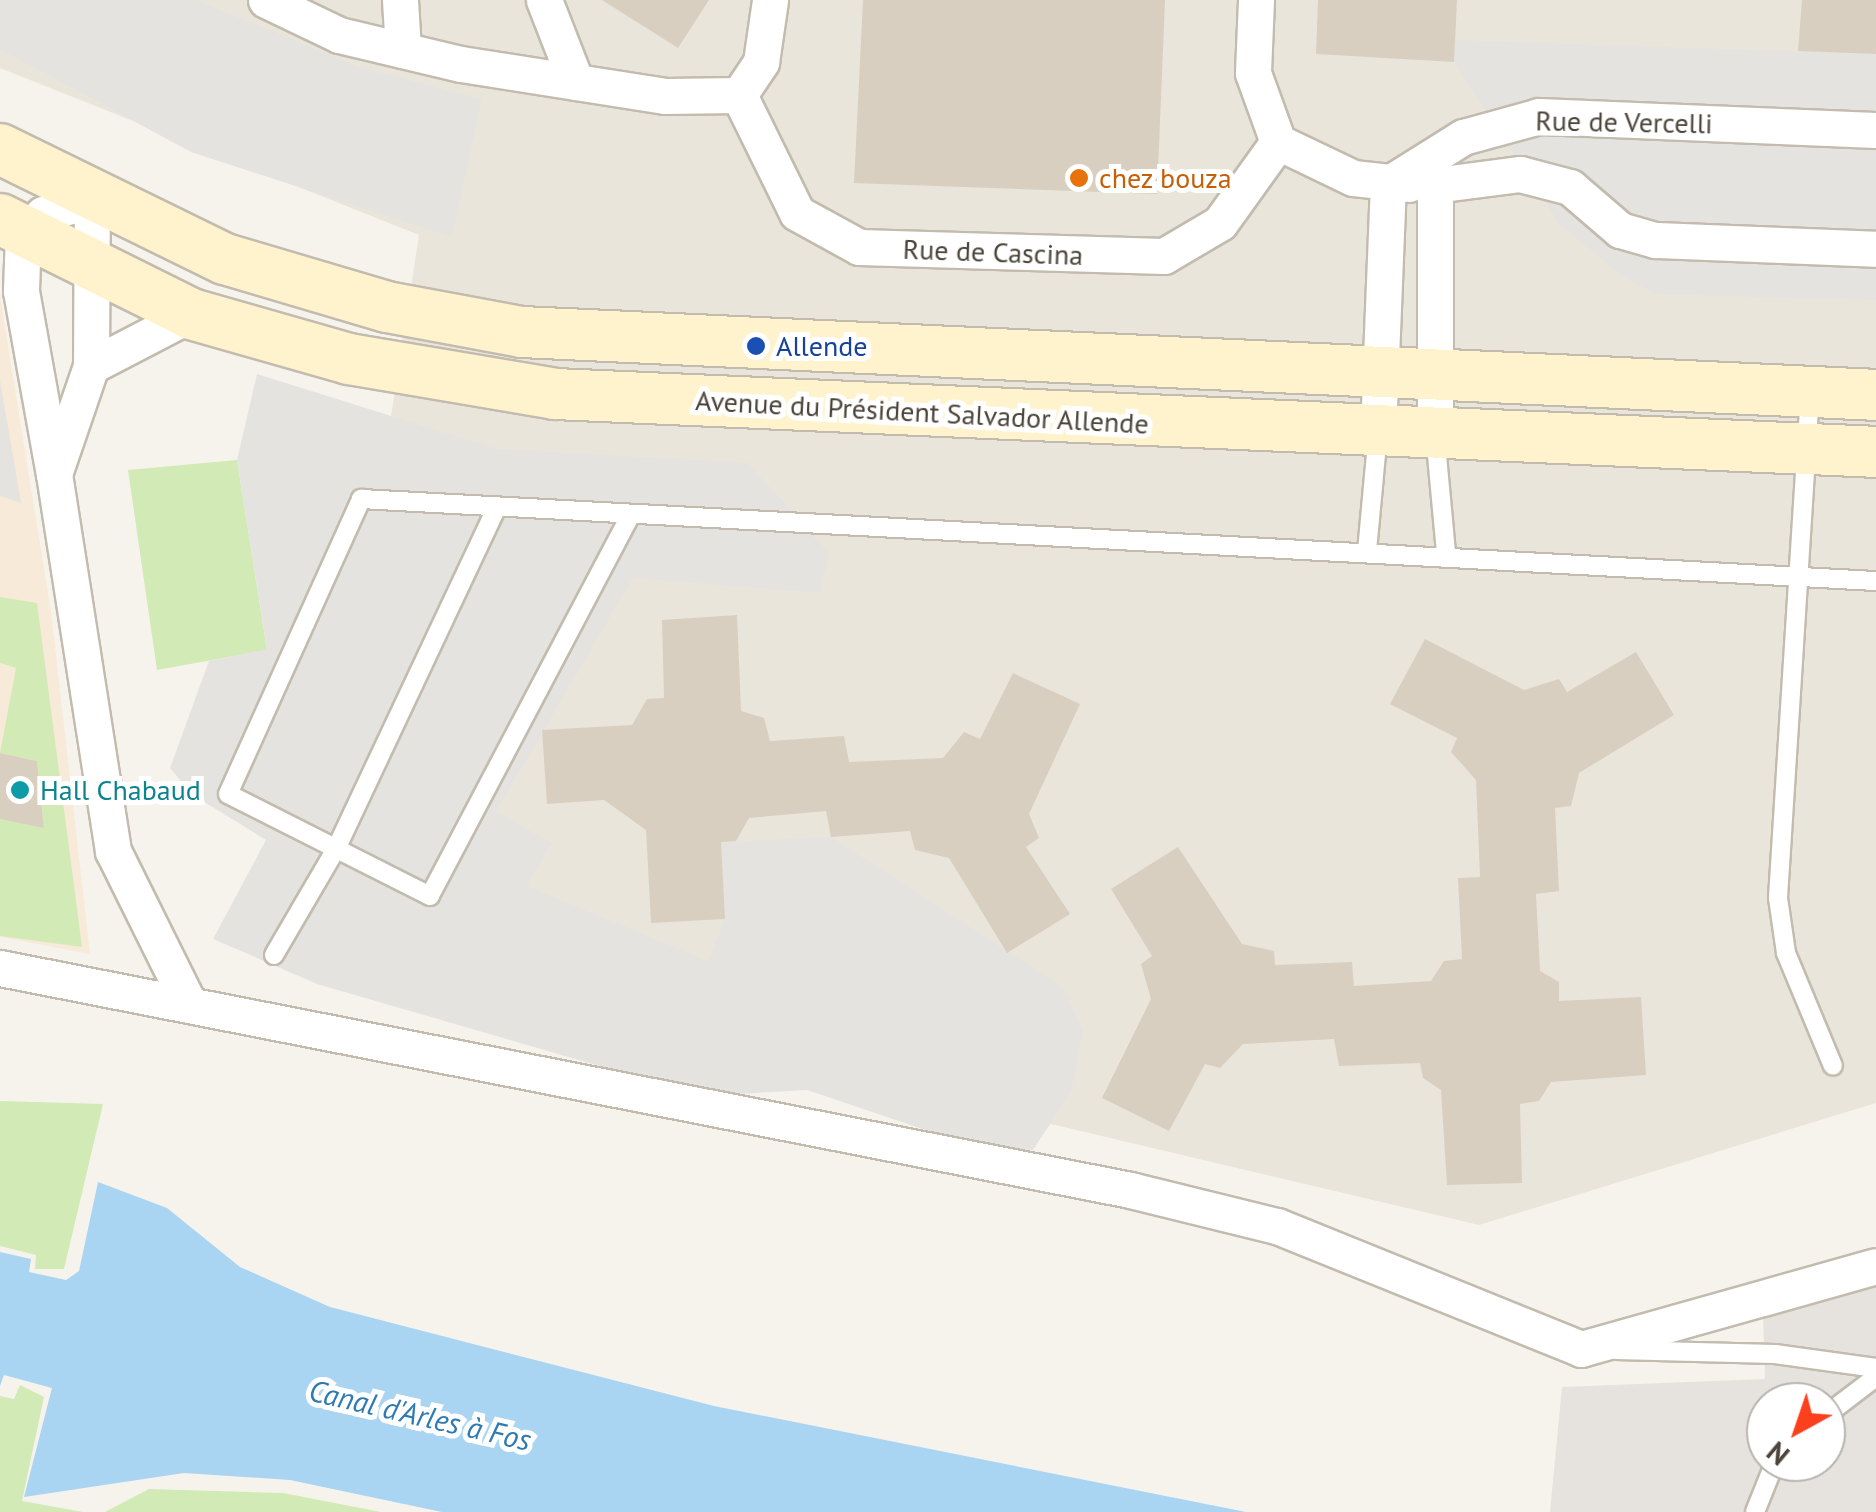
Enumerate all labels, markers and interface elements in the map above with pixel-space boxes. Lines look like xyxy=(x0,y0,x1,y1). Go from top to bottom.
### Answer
street label: Rue de Vercelli xyxy=(1535,104,1713,140)
place label: chez bouza xyxy=(1099,161,1232,195)
marker: chez bouza xyxy=(1068,167,1090,189)
street label: Rue de Cascina xyxy=(902,232,1084,272)
place label: Allende xyxy=(776,329,868,363)
marker: Allende xyxy=(745,335,767,357)
street label: Avenue du Président Salvador Allende xyxy=(694,383,1150,441)
place label: Hall Chabaud xyxy=(40,773,201,807)
marker: Hall Chabaud xyxy=(9,779,31,801)
water label: Canal d'Arles à Fos xyxy=(306,1372,534,1458)
north arrow xyxy=(1746,1382,1846,1482)
text: N xyxy=(1759,1434,1797,1474)

